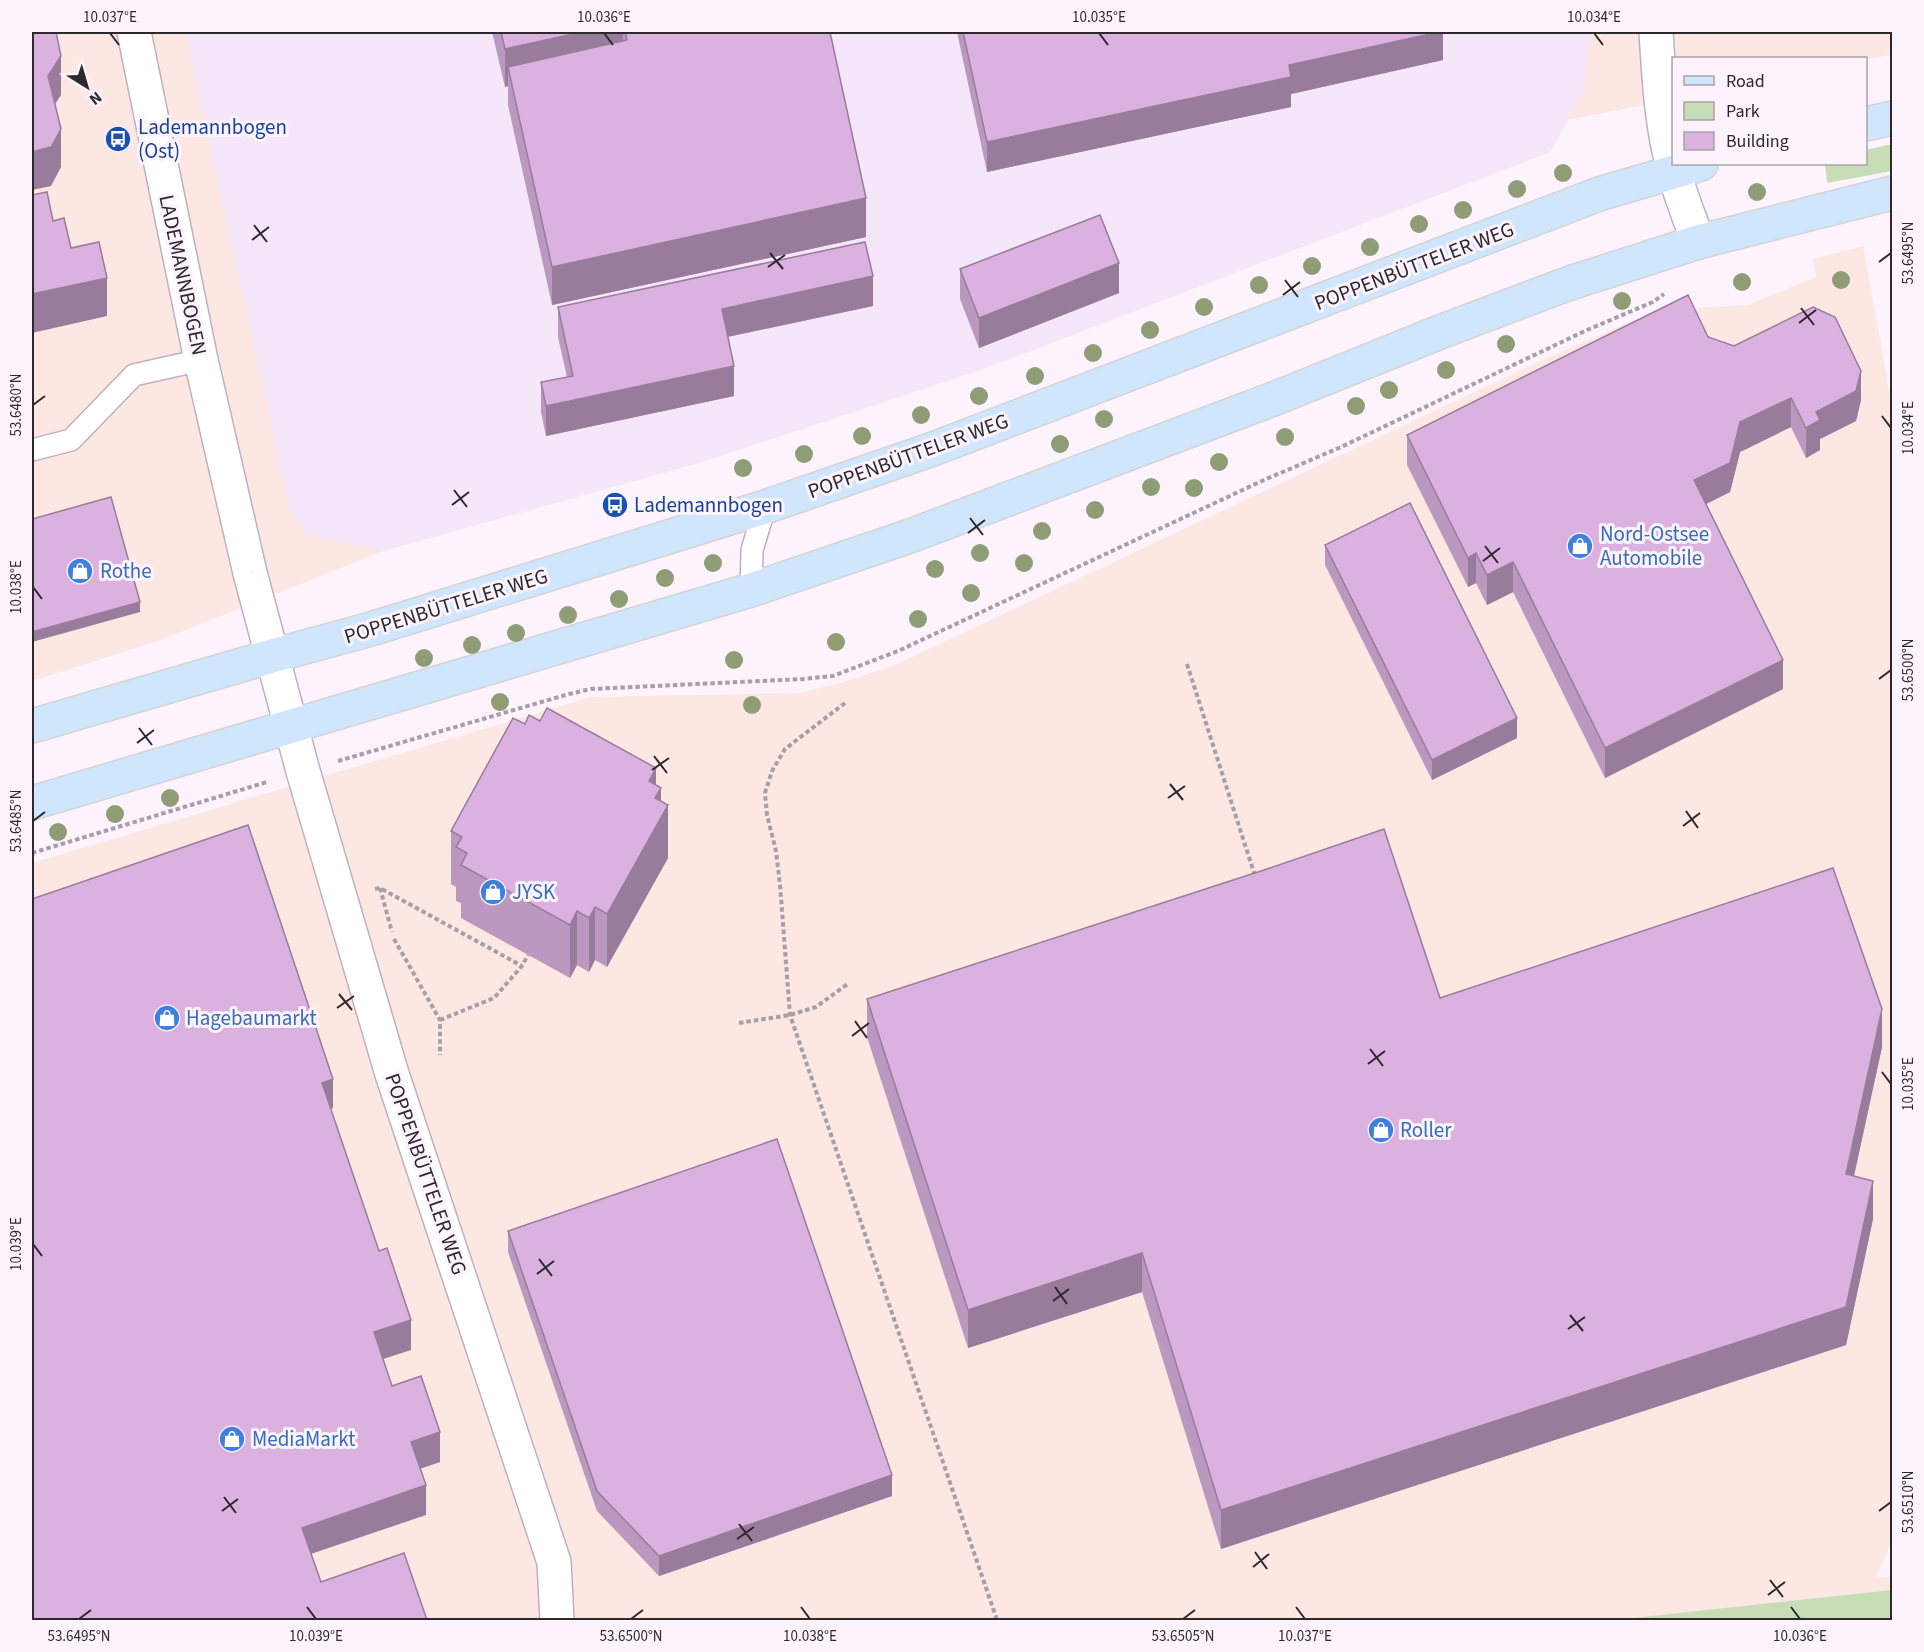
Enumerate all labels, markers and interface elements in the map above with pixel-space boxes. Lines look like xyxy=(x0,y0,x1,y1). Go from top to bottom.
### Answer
text: 10.037°E xyxy=(83,7,137,28)
text: 10.036°E xyxy=(577,7,631,28)
text: 10.035°E xyxy=(1072,7,1126,28)
text: 10.034°E xyxy=(1567,7,1621,28)
north arrow xyxy=(57,57,117,117)
legend xyxy=(1672,57,1867,165)
text: Road xyxy=(1726,69,1765,94)
text: N xyxy=(85,86,106,110)
text: Park xyxy=(1726,99,1760,124)
place label: Lademannbogen (Ost) xyxy=(138,112,287,166)
bus stop icon: Lademannbogen (Ost) xyxy=(103,124,133,154)
text: Building xyxy=(1726,129,1789,154)
street label: LADEMANNBOGEN xyxy=(151,192,215,358)
street label: POPPENBÜTTELER WEG xyxy=(1310,214,1518,318)
text: 53.6495°N xyxy=(1898,221,1919,285)
text: 53.6480°N xyxy=(6,373,27,437)
text: 10.034°E xyxy=(1898,401,1919,455)
street label: POPPENBÜTTELER WEG xyxy=(803,406,1013,506)
bus stop icon: Lademannbogen xyxy=(600,490,630,520)
place label: Lademannbogen xyxy=(634,490,783,520)
place label: Nord-Ostsee Automobile xyxy=(1600,519,1709,573)
shop icon: Nord-Ostsee Automobile xyxy=(1565,531,1595,561)
shop icon: Rothe xyxy=(65,556,95,586)
place label: Rothe xyxy=(100,556,152,586)
text: 10.038°E xyxy=(6,560,27,614)
street label: POPPENBÜTTELER WEG xyxy=(340,561,552,651)
text: 53.6500°N xyxy=(1898,638,1919,702)
text: 53.6485°N xyxy=(6,789,27,853)
shop icon: JYSK xyxy=(478,877,508,907)
place label: JYSK xyxy=(512,877,556,907)
shop icon: Hagebaumarkt xyxy=(152,1003,182,1033)
place label: Hagebaumarkt xyxy=(186,1003,317,1033)
text: 10.035°E xyxy=(1898,1057,1919,1111)
street label: POPPENBÜTTELER WEG xyxy=(377,1069,475,1279)
shop icon: Roller xyxy=(1366,1115,1396,1145)
place label: Roller xyxy=(1400,1115,1452,1145)
text: 10.039°E xyxy=(6,1217,27,1271)
shop icon: MediaMarkt xyxy=(217,1424,247,1454)
place label: MediaMarkt xyxy=(252,1424,355,1454)
text: 53.6510°N xyxy=(1898,1470,1919,1534)
text: 53.6495°N xyxy=(47,1626,111,1647)
text: 10.039°E xyxy=(289,1626,343,1647)
text: 53.6500°N xyxy=(599,1626,663,1647)
text: 10.038°E xyxy=(783,1626,837,1647)
text: 53.6505°N xyxy=(1151,1626,1215,1647)
text: 10.037°E xyxy=(1278,1626,1332,1647)
text: 10.036°E xyxy=(1773,1626,1827,1647)

